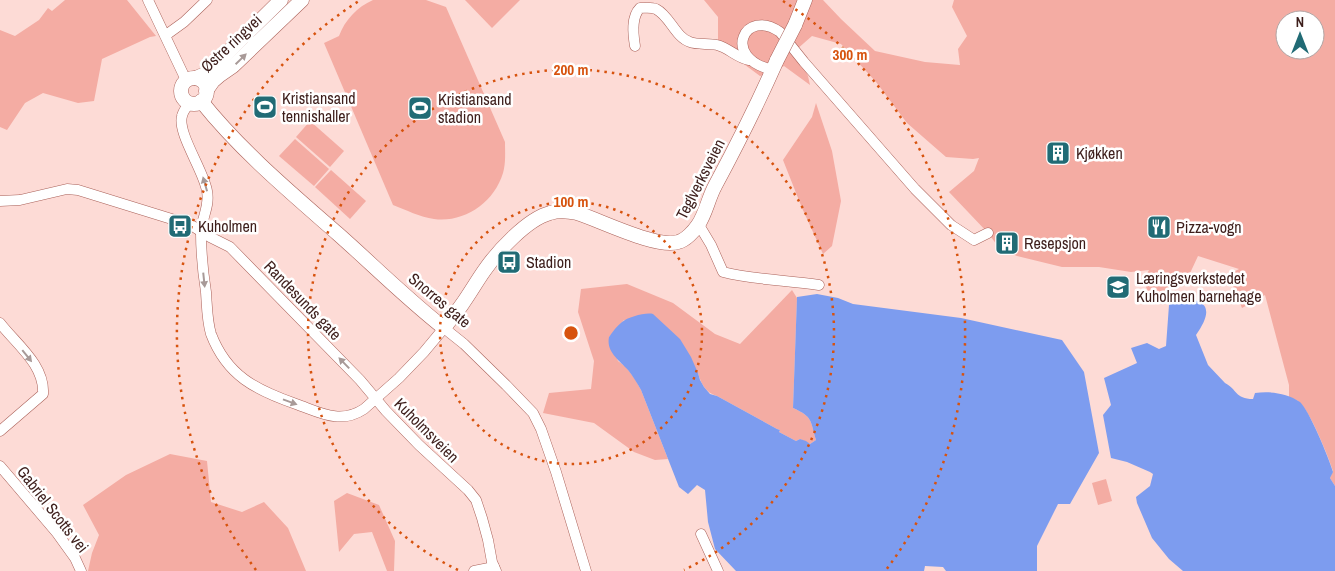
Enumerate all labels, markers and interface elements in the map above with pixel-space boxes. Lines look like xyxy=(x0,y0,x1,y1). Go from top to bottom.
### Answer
street label: Østre ringvei xyxy=(196,9,266,77)
north arrow xyxy=(1275,10,1325,60)
text: N xyxy=(1296,13,1304,31)
text: 300 m xyxy=(833,44,867,65)
one-way arrow xyxy=(235,53,247,65)
text: 200 m xyxy=(554,59,588,80)
place label: Kristiansand tennishaller xyxy=(282,87,356,127)
place label: Kristiansand stadion xyxy=(438,88,512,128)
sports icon: Kristiansand tennishaller xyxy=(252,94,278,120)
sports icon: Kristiansand stadion xyxy=(407,95,433,121)
street label: Teglverksveien xyxy=(670,135,730,223)
building icon: Kjøkken xyxy=(1045,140,1071,166)
place label: Kjøkken xyxy=(1076,142,1123,164)
one-way arrow xyxy=(201,177,209,192)
text: 100 m xyxy=(554,191,588,212)
bus stop icon: Kuholmen xyxy=(167,213,193,239)
restaurant icon: Pizza-vogn xyxy=(1146,214,1172,240)
place label: Kuholmen xyxy=(198,215,257,237)
place label: Pizza-vogn xyxy=(1176,216,1242,238)
building icon: Resepsjon xyxy=(994,230,1020,256)
place label: Resepsjon xyxy=(1024,232,1086,254)
bus stop icon: Stadion xyxy=(496,249,522,275)
place label: Stadion xyxy=(526,251,571,273)
street label: Randesunds gate xyxy=(259,255,347,345)
street label: Snorres gate xyxy=(404,267,476,333)
place label: Læringsverkstedet Kuholmen barnehage xyxy=(1136,267,1261,307)
one-way arrow xyxy=(201,273,209,289)
school or university icon: Læringsverkstedet Kuholmen barnehage xyxy=(1105,274,1131,300)
centre of rings xyxy=(562,324,580,342)
one-way arrow xyxy=(22,349,33,362)
one-way arrow xyxy=(338,357,350,369)
street label: Kuholmsveien xyxy=(390,393,464,467)
one-way arrow xyxy=(283,399,298,406)
street label: Gabriel Scotts vei xyxy=(12,461,94,557)

